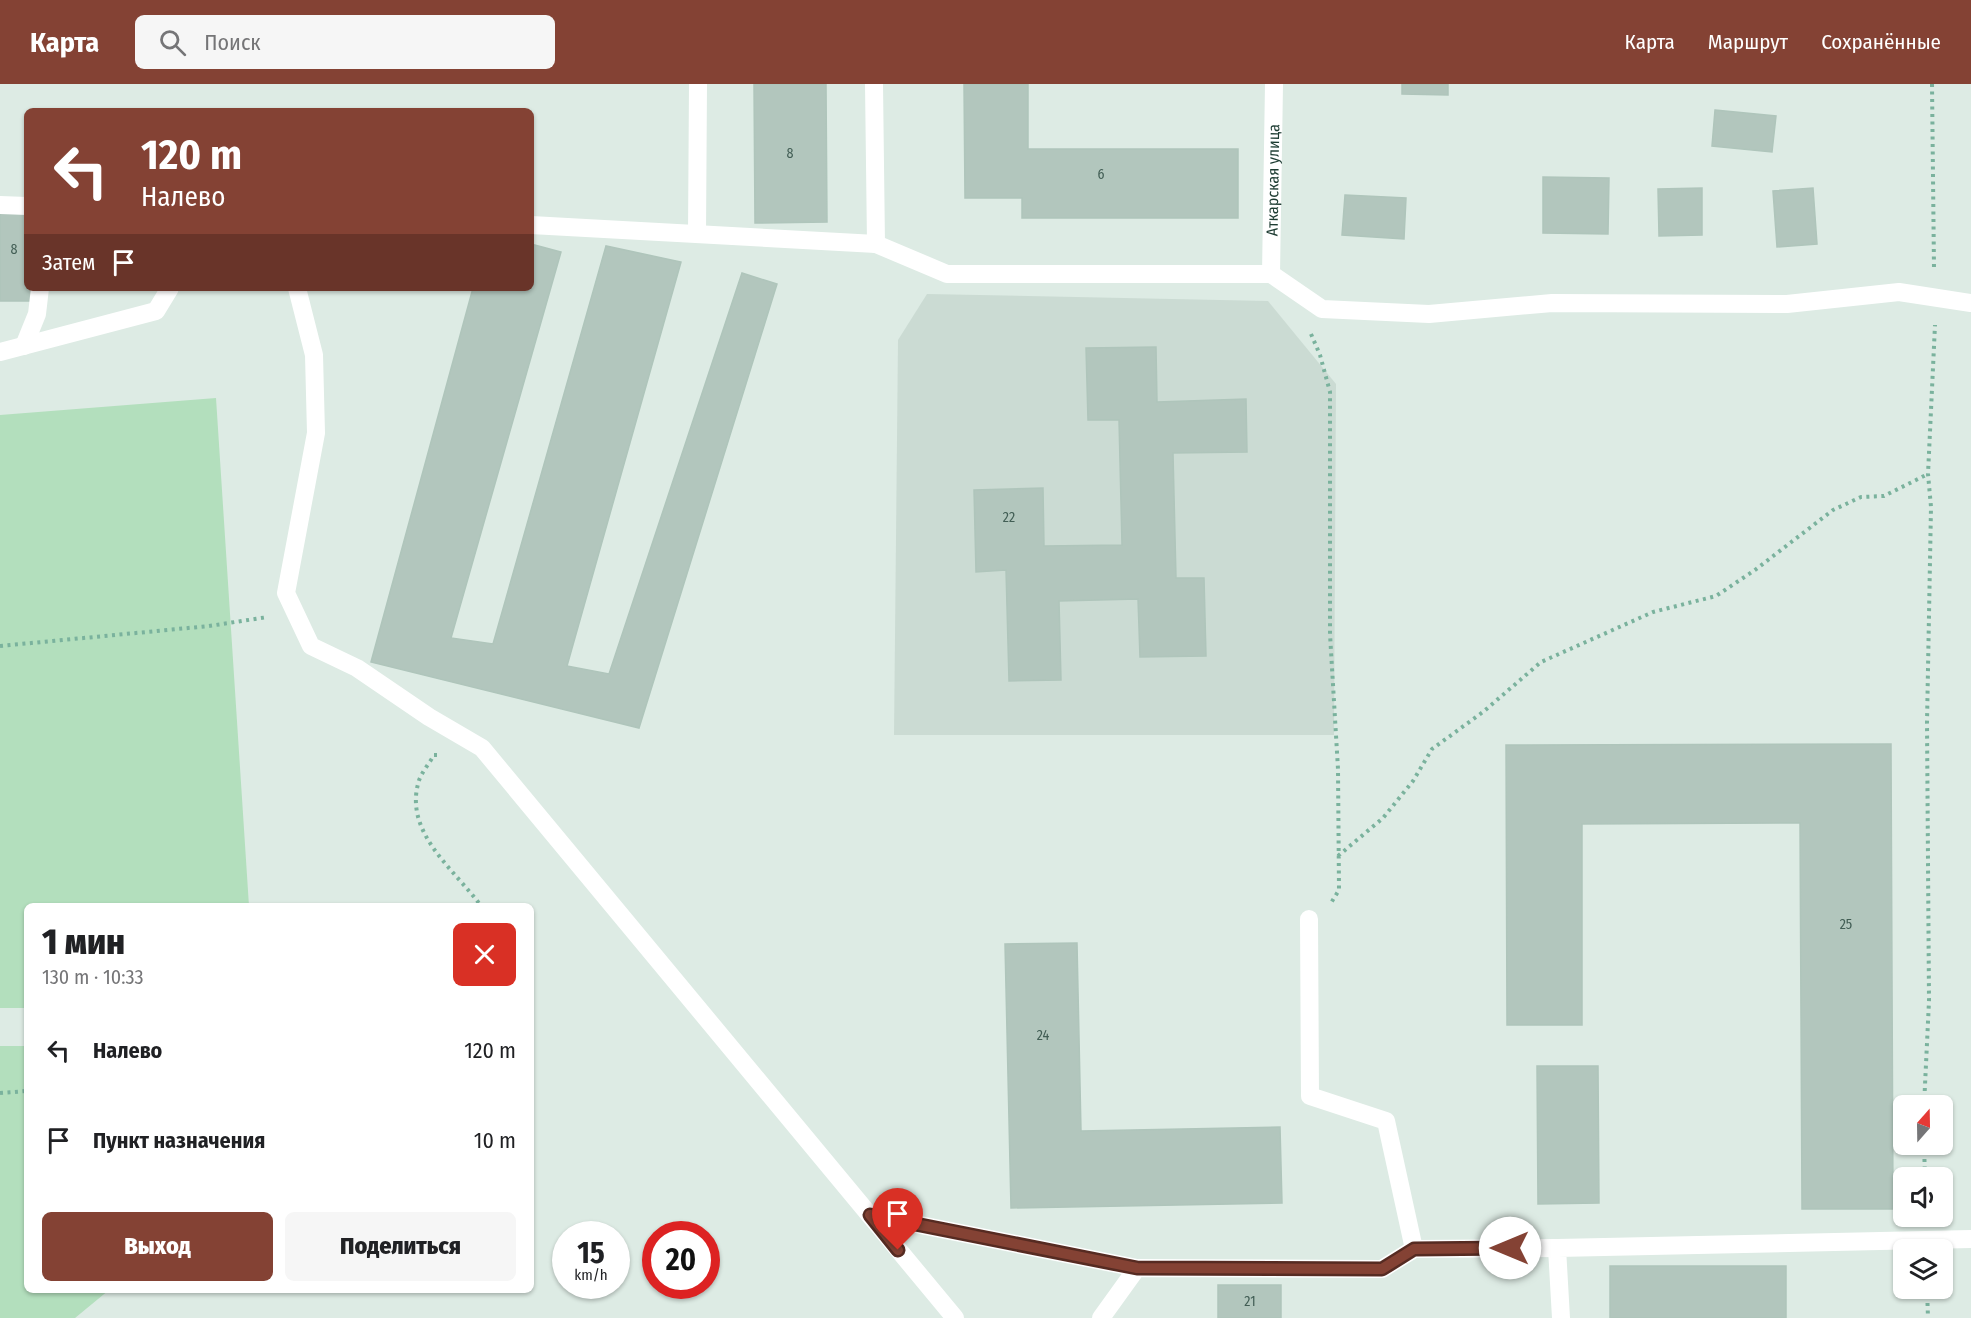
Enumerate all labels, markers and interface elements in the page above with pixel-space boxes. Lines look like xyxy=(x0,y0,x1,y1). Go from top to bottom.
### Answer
search box xyxy=(135,15,555,69)
text: Карта xyxy=(30,26,99,59)
icon: search xyxy=(156,26,189,59)
text: Поиск xyxy=(204,29,261,56)
text: Карта xyxy=(1625,29,1675,55)
text: Маршрут xyxy=(1708,29,1788,55)
text: Сохранённые xyxy=(1821,29,1941,55)
street label: Аткарская улица xyxy=(1263,124,1283,236)
text: 120 m xyxy=(141,130,242,180)
icon: left xyxy=(42,132,120,210)
house number: 8 xyxy=(787,145,794,162)
house number: 6 xyxy=(1098,166,1105,183)
text: Налево xyxy=(141,181,225,213)
house number: 8 xyxy=(11,241,18,258)
icon: arrive xyxy=(107,246,140,279)
text: Затем xyxy=(42,249,95,276)
house number: 22 xyxy=(1003,509,1015,526)
house number: 25 xyxy=(1840,916,1852,933)
text: 1 мин xyxy=(42,920,125,964)
button: close xyxy=(453,923,516,986)
text: 130 m · 10:33 xyxy=(42,965,144,989)
house number: 24 xyxy=(1037,1027,1050,1044)
icon: left xyxy=(42,1034,75,1067)
text: Налево xyxy=(93,1037,162,1064)
text: 120 m xyxy=(464,1037,516,1064)
north arrow xyxy=(1893,1095,1953,1155)
map controls xyxy=(1893,1095,1953,1299)
icon: arrive xyxy=(42,1124,75,1157)
text: Пункт назначения xyxy=(93,1127,265,1154)
text: 10 m xyxy=(474,1127,516,1154)
button: sound xyxy=(1893,1167,1953,1227)
pin xyxy=(872,1188,923,1250)
icon: arrive xyxy=(881,1197,914,1230)
button: Выход xyxy=(42,1212,273,1281)
button: Поделиться xyxy=(285,1212,516,1281)
position arrow xyxy=(1478,1216,1542,1280)
speed limit sign: 20 xyxy=(642,1221,720,1299)
text: 15 xyxy=(577,1235,605,1271)
button: layers xyxy=(1893,1239,1953,1299)
text: km/h xyxy=(574,1266,608,1284)
house number: 21 xyxy=(1244,1293,1256,1310)

